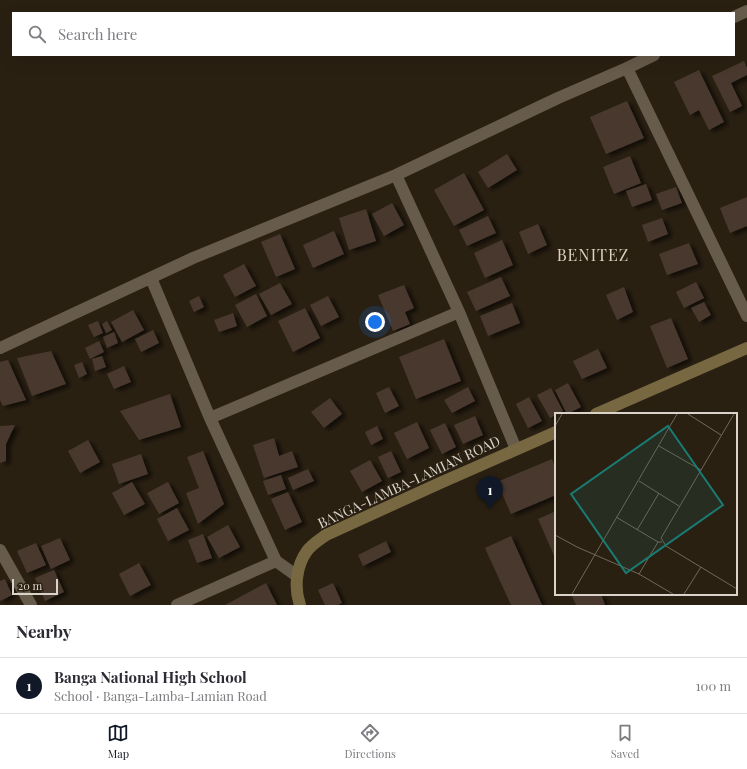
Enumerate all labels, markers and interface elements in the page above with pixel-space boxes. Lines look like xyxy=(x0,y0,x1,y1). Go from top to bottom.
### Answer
search box xyxy=(12,12,735,56)
icon: search xyxy=(26,23,48,45)
text: Search here xyxy=(58,24,137,44)
district label: BENITEZ xyxy=(557,244,629,265)
your location xyxy=(365,312,385,332)
inset map xyxy=(555,413,737,595)
street label: BANGA-LAMBA-LAMIAN ROAD xyxy=(314,431,503,532)
pin: 1 xyxy=(477,476,503,509)
scale bar xyxy=(12,577,58,596)
text: 20 m xyxy=(18,578,42,593)
text: Nearby xyxy=(16,620,71,642)
text: Banga National High School xyxy=(54,667,247,687)
text: 1 xyxy=(27,677,31,694)
text: 100 m xyxy=(696,677,731,694)
text: School · Banga-Lamba-Lamian Road xyxy=(54,687,267,704)
tab: Map xyxy=(107,722,129,761)
tab: Directions xyxy=(344,722,396,761)
tab: Saved xyxy=(611,722,639,761)

